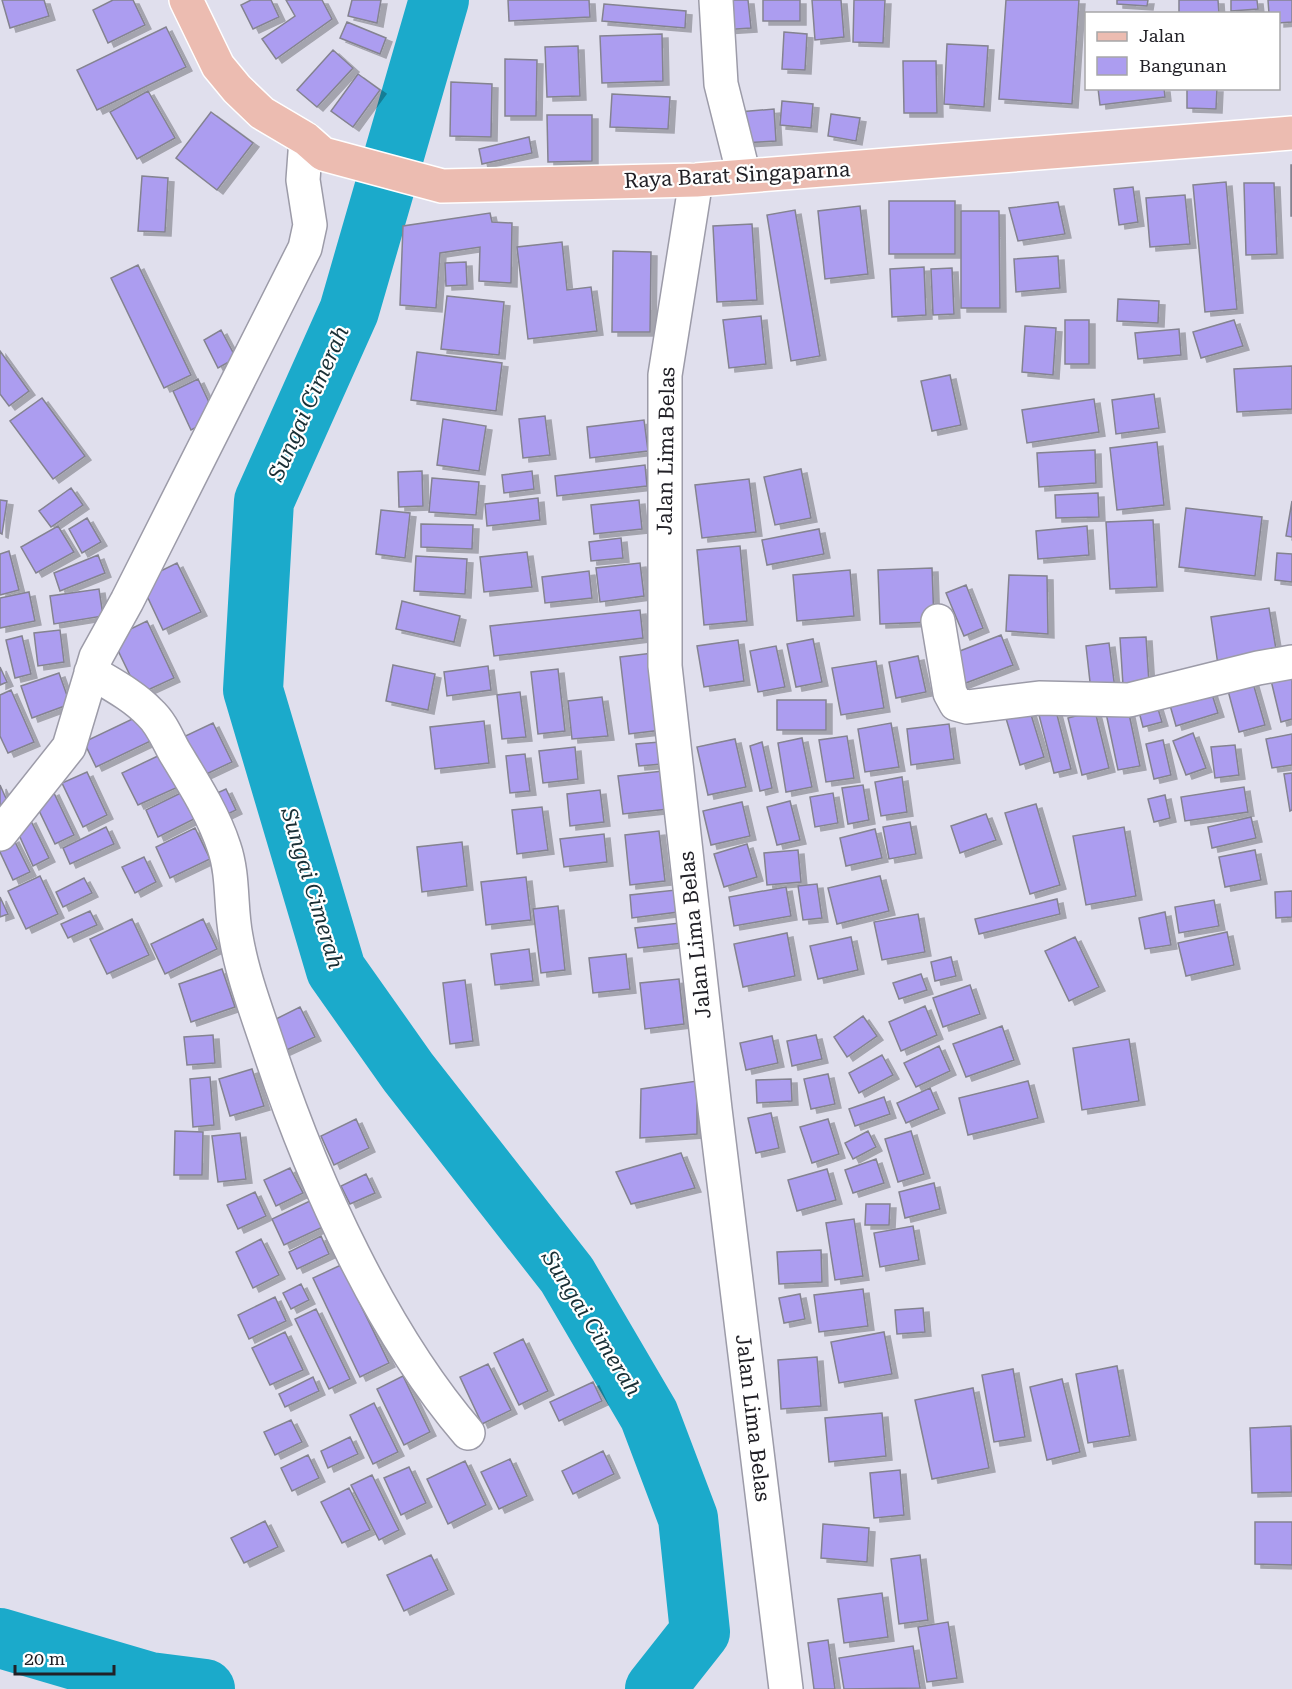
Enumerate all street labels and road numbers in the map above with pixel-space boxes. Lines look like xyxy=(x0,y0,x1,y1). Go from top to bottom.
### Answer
street label: Raya Barat Singaparna xyxy=(623,157,851,193)
street label: Jalan Lima Belas xyxy=(653,367,679,535)
street label: Jalan Lima Belas xyxy=(674,850,716,1020)
street label: Jalan Lima Belas xyxy=(731,1333,775,1503)

